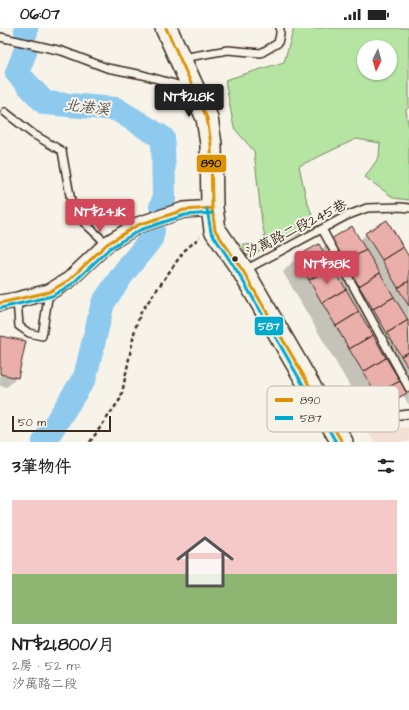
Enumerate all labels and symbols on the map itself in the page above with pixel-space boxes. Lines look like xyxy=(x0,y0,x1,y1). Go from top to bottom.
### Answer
north arrow xyxy=(357,40,397,80)
pin: NT$21.8K xyxy=(148,84,230,118)
water label: 北港溪 xyxy=(63,95,111,120)
line badge: 890 xyxy=(196,154,227,173)
text: 890 xyxy=(201,156,221,171)
street label: 汐萬路二段245巷 xyxy=(242,194,352,263)
pin: NT$24.1K xyxy=(59,199,141,233)
pin: NT$38K xyxy=(294,251,360,285)
unlabelled marker xyxy=(230,254,240,264)
line badge: 587 xyxy=(254,316,284,336)
text: 587 xyxy=(258,319,280,334)
legend xyxy=(267,386,399,432)
text: 890 xyxy=(300,393,320,408)
text: 587 xyxy=(300,411,322,426)
scale bar xyxy=(12,414,111,433)

